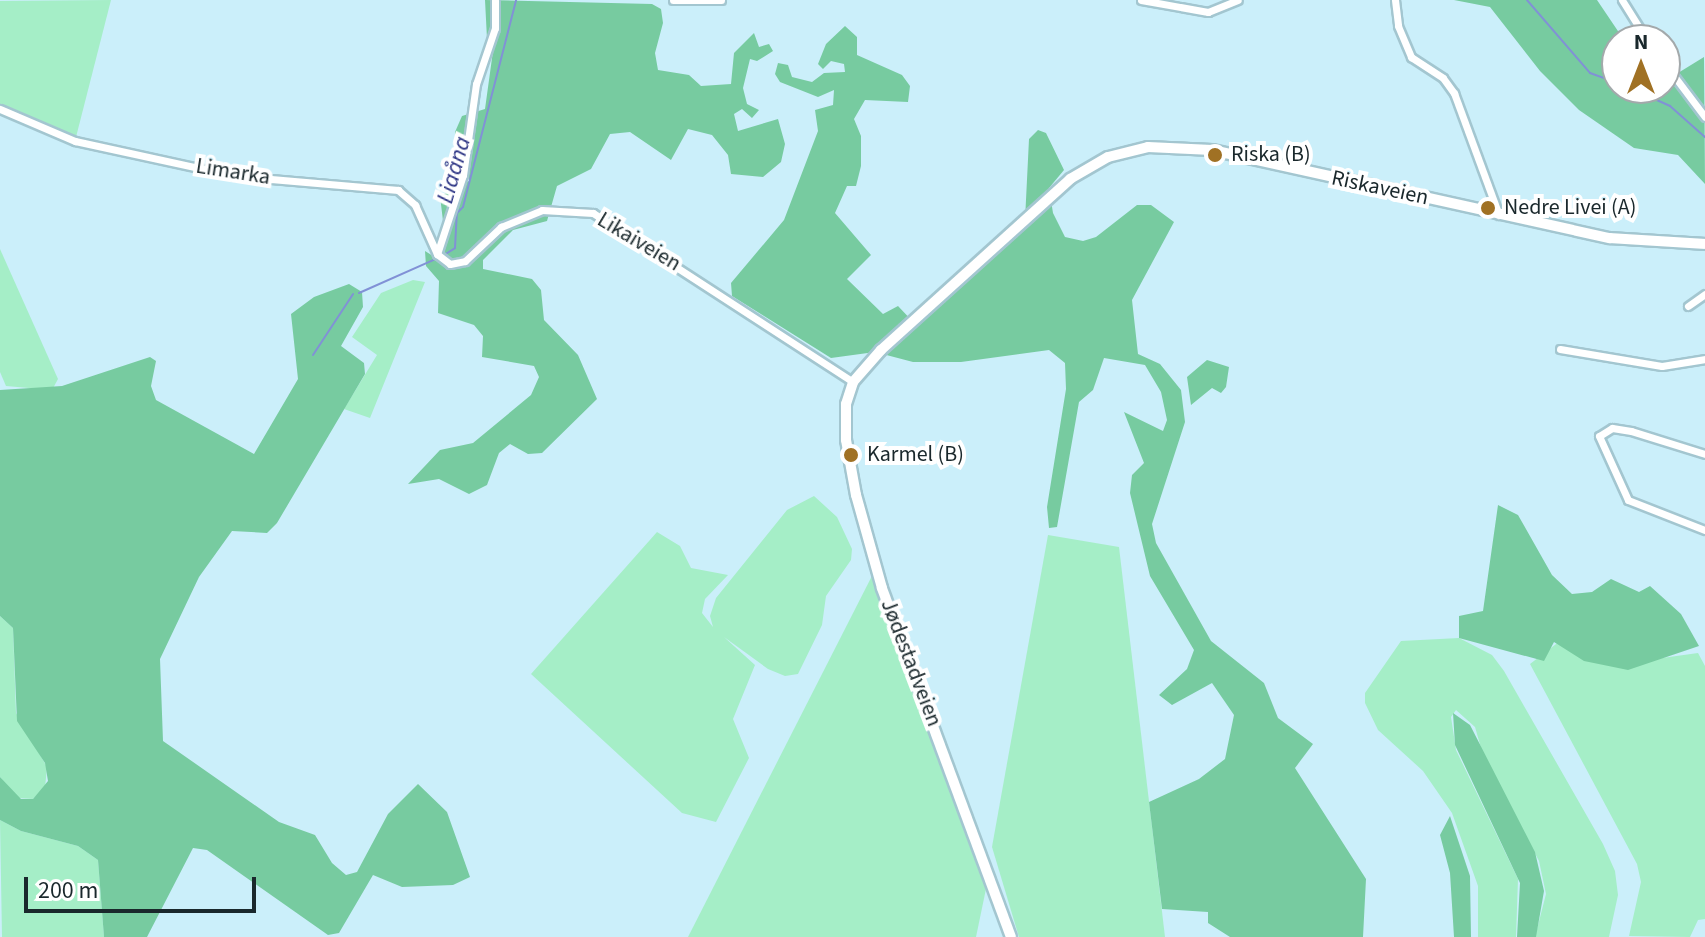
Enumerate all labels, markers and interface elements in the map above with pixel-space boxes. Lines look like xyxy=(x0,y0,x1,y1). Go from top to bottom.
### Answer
north arrow xyxy=(1601,24,1681,104)
text: N xyxy=(1634,26,1648,58)
water label: Liaåna xyxy=(431,133,477,207)
place label: Riska (B) xyxy=(1231,142,1311,168)
marker: Riska (B) xyxy=(1206,146,1224,164)
street label: Limarka xyxy=(194,153,272,191)
street label: Riskaveien xyxy=(1329,165,1431,211)
place label: Nedre Livei (A) xyxy=(1504,195,1636,221)
marker: Nedre Livei (A) xyxy=(1479,199,1497,217)
street label: Likaiveien xyxy=(592,207,686,277)
place label: Karmel (B) xyxy=(867,442,964,468)
marker: Karmel (B) xyxy=(842,446,860,464)
street label: Jødestadveien xyxy=(875,596,947,730)
scale bar xyxy=(28,861,260,911)
text: 200 m xyxy=(38,873,98,908)

